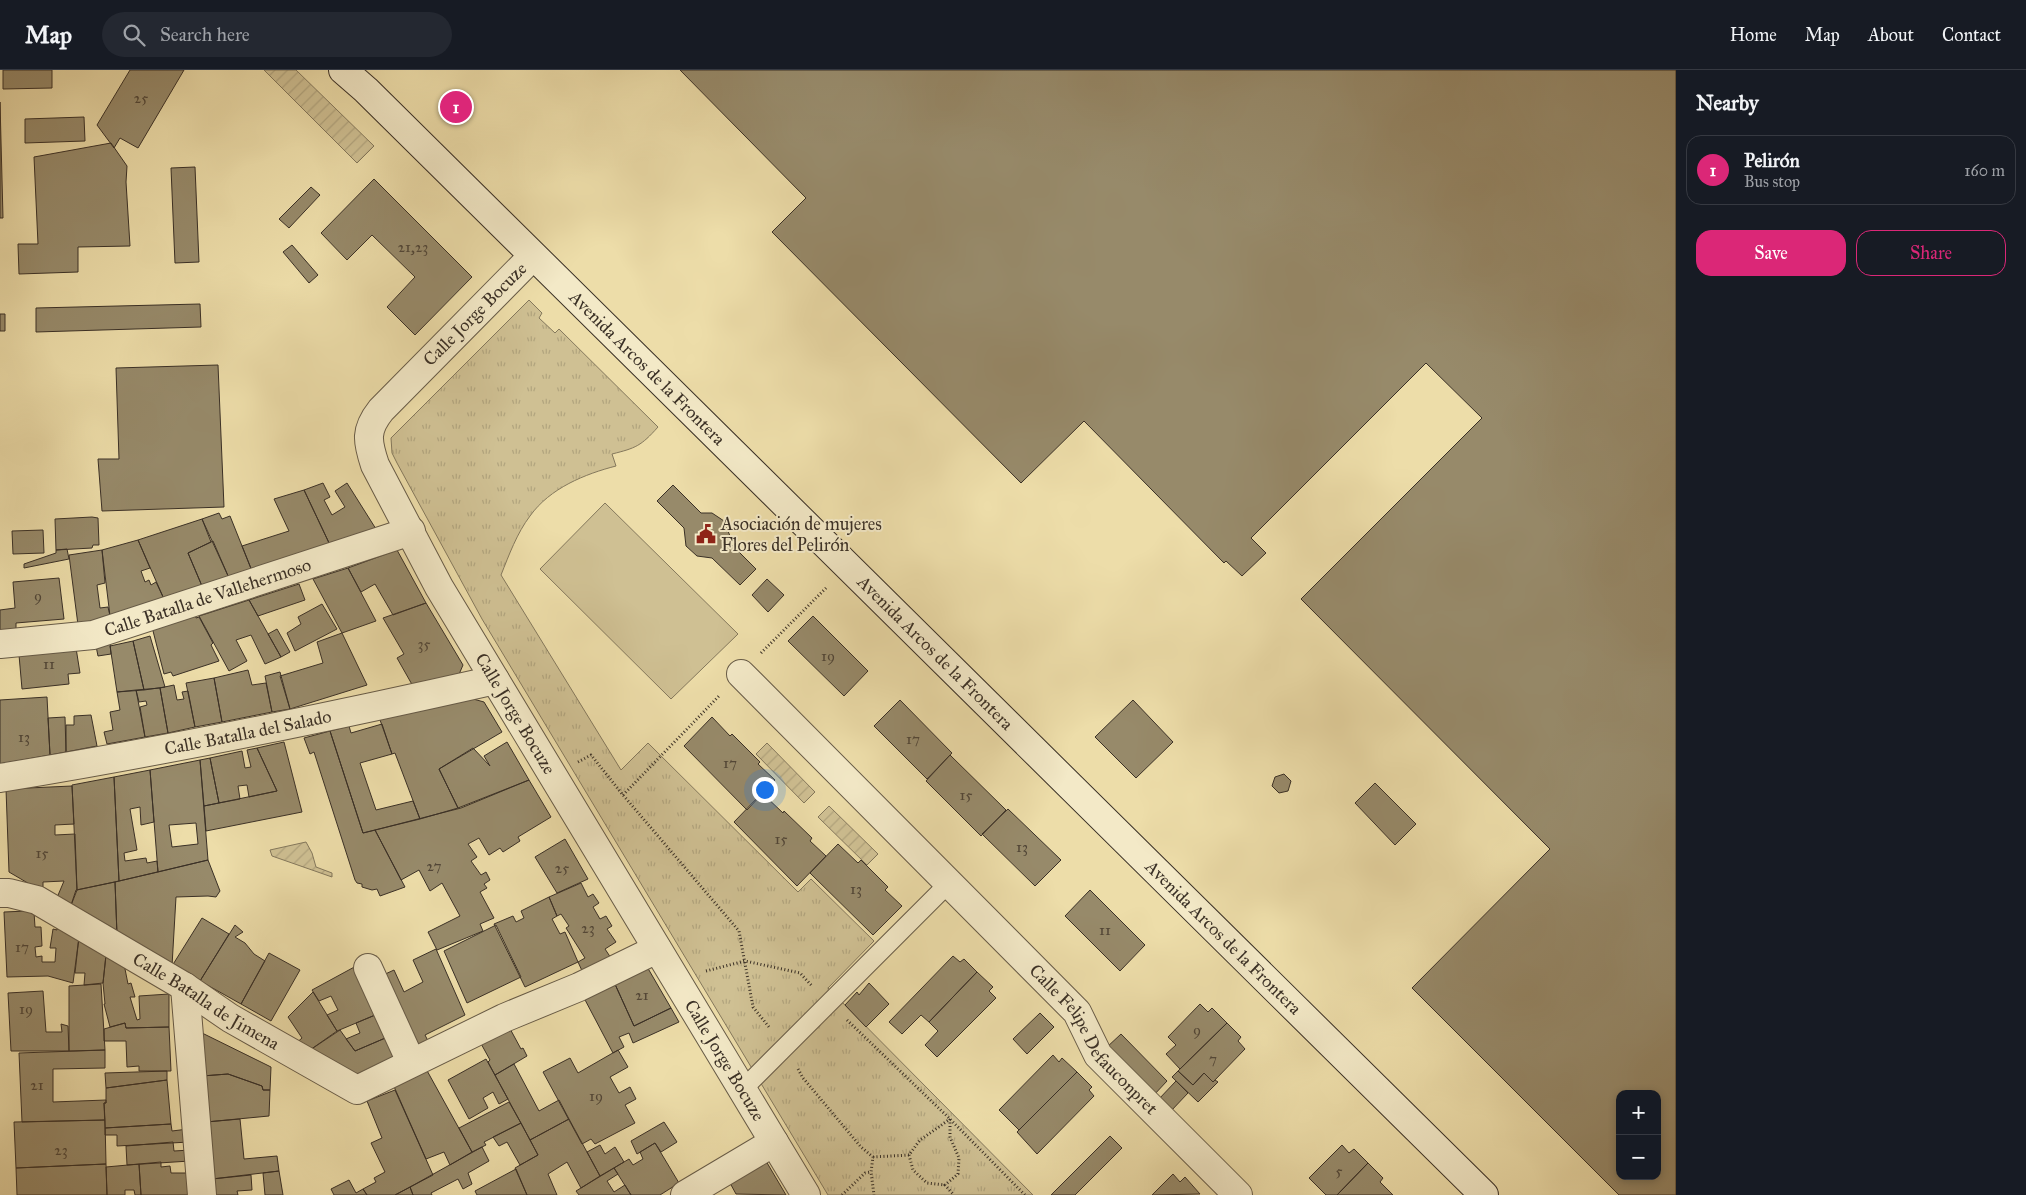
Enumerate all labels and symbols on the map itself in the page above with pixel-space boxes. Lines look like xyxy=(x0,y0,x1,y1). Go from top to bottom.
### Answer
pin: 1 xyxy=(440,88,472,126)
house number: 25 xyxy=(134,89,148,107)
house number: 21,23 xyxy=(398,238,428,256)
street label: Calle Jorge Bocuze xyxy=(419,258,532,371)
street label: Avenida Arcos de la Frontera xyxy=(564,286,730,450)
place label: Asociación de mujeres Flores del Pelirón xyxy=(720,513,882,556)
public building icon: Asociación de mujeres Flores del Pelirón xyxy=(695,523,717,545)
street label: Calle Batalla de Vallehermoso xyxy=(101,553,314,642)
street label: Avenida Arcos de la Frontera xyxy=(852,570,1018,735)
house number: 9 xyxy=(34,587,42,605)
house number: 35 xyxy=(418,635,431,653)
house number: 19 xyxy=(821,647,835,665)
street label: Calle Jorge Bocuze xyxy=(470,649,560,778)
house number: 11 xyxy=(43,655,55,673)
street label: Calle Batalla del Salado xyxy=(163,705,333,760)
house number: 13 xyxy=(18,728,30,746)
house number: 17 xyxy=(906,730,920,748)
house number: 17 xyxy=(723,754,737,772)
your location xyxy=(752,777,778,803)
house number: 15 xyxy=(960,786,972,804)
house number: 15 xyxy=(775,830,787,848)
house number: 13 xyxy=(1016,838,1028,856)
house number: 15 xyxy=(36,844,48,862)
street label: Avenida Arcos de la Frontera xyxy=(1140,855,1306,1020)
house number: 27 xyxy=(427,857,442,875)
house number: 25 xyxy=(555,859,569,877)
house number: 13 xyxy=(850,880,862,898)
house number: 23 xyxy=(581,919,595,937)
house number: 11 xyxy=(1099,921,1111,939)
house number: 17 xyxy=(15,938,29,956)
street label: Calle Batalla de Jimena xyxy=(129,948,284,1055)
street label: Calle Felipe Defauconpret xyxy=(1025,959,1163,1120)
house number: 21 xyxy=(635,986,649,1004)
street label: Calle Jorge Bocuze xyxy=(680,996,770,1125)
house number: 19 xyxy=(19,1000,33,1018)
house number: 9 xyxy=(1193,1021,1201,1039)
house number: 7 xyxy=(1209,1050,1217,1068)
house number: 21 xyxy=(30,1076,44,1094)
house number: 19 xyxy=(589,1087,603,1105)
house number: 23 xyxy=(54,1141,68,1159)
house number: 5 xyxy=(1336,1162,1343,1180)

